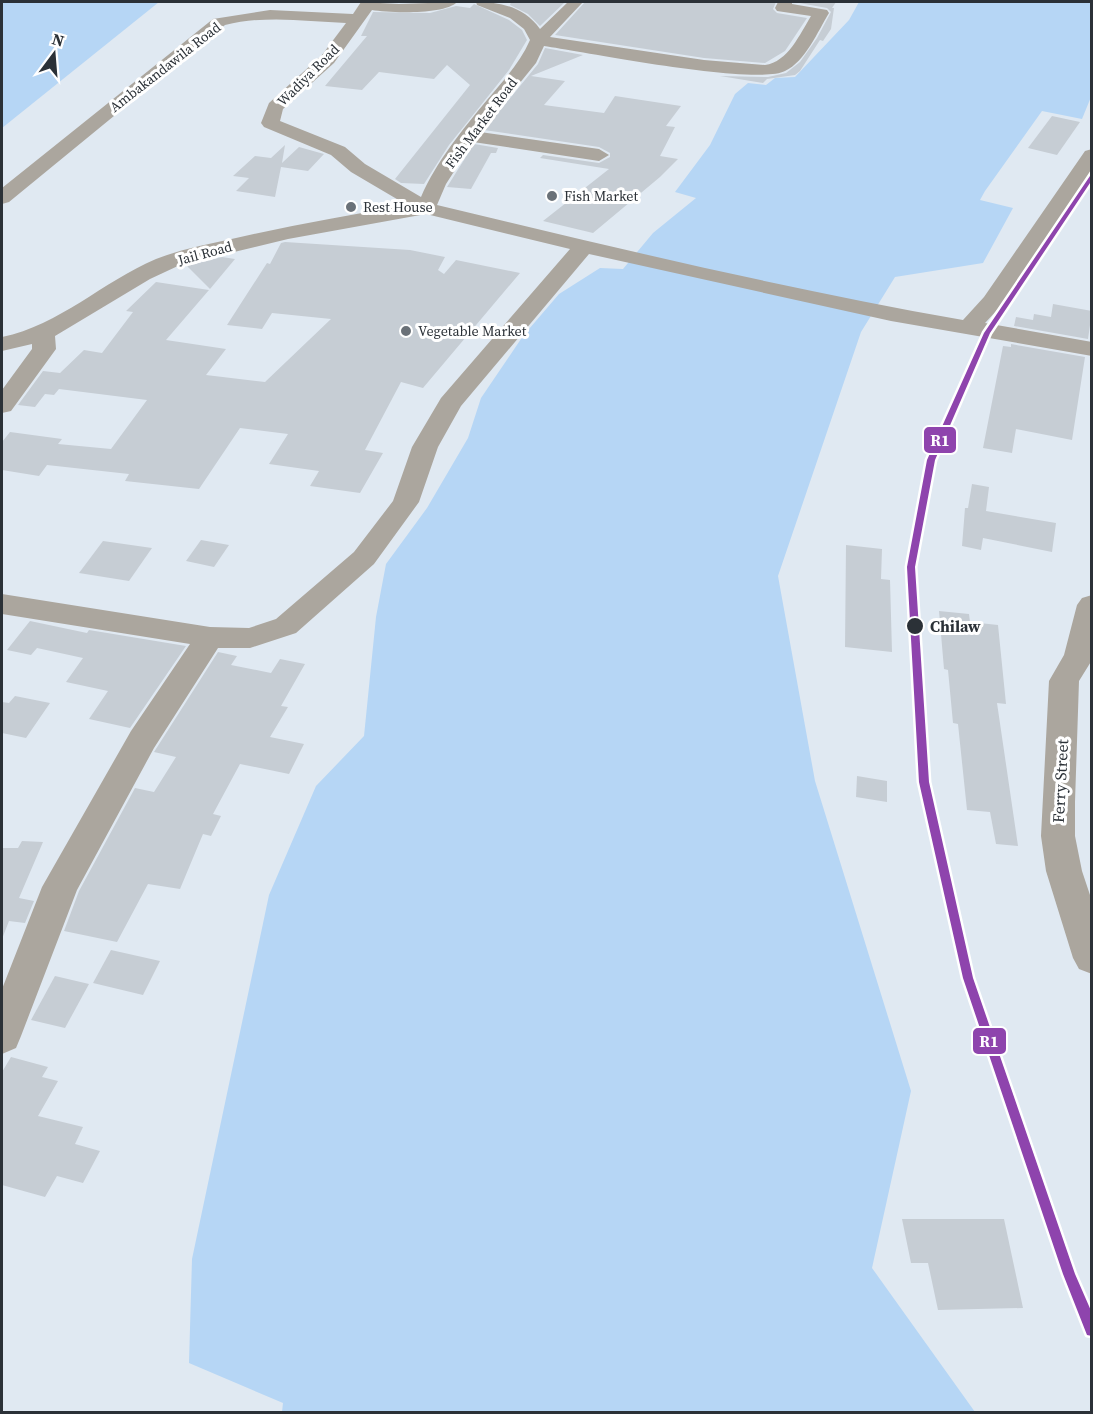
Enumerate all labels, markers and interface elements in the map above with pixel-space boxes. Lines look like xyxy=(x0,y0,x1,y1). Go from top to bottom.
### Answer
street label: Ambakandawila Road xyxy=(105,17,225,117)
north arrow xyxy=(24,24,84,84)
text: N xyxy=(50,27,67,52)
street label: Wadiya Road xyxy=(272,39,344,111)
street label: Fish Market Road xyxy=(440,73,522,173)
place label: Fish Market xyxy=(564,186,638,206)
marker: Fish Market xyxy=(545,189,559,203)
place label: Rest House xyxy=(363,197,433,217)
marker: Rest House xyxy=(344,200,358,214)
street label: Jail Road xyxy=(175,236,234,270)
place label: Vegetable Market xyxy=(418,321,527,341)
marker: Vegetable Market xyxy=(399,324,413,338)
line badge: R1 xyxy=(923,426,957,454)
text: R1 xyxy=(930,429,950,451)
place label: Chilaw xyxy=(930,615,981,637)
marker: Chilaw xyxy=(905,616,925,636)
street label: Ferry Street xyxy=(1047,738,1073,823)
line badge: R1 xyxy=(972,1027,1007,1055)
text: R1 xyxy=(979,1030,999,1052)

